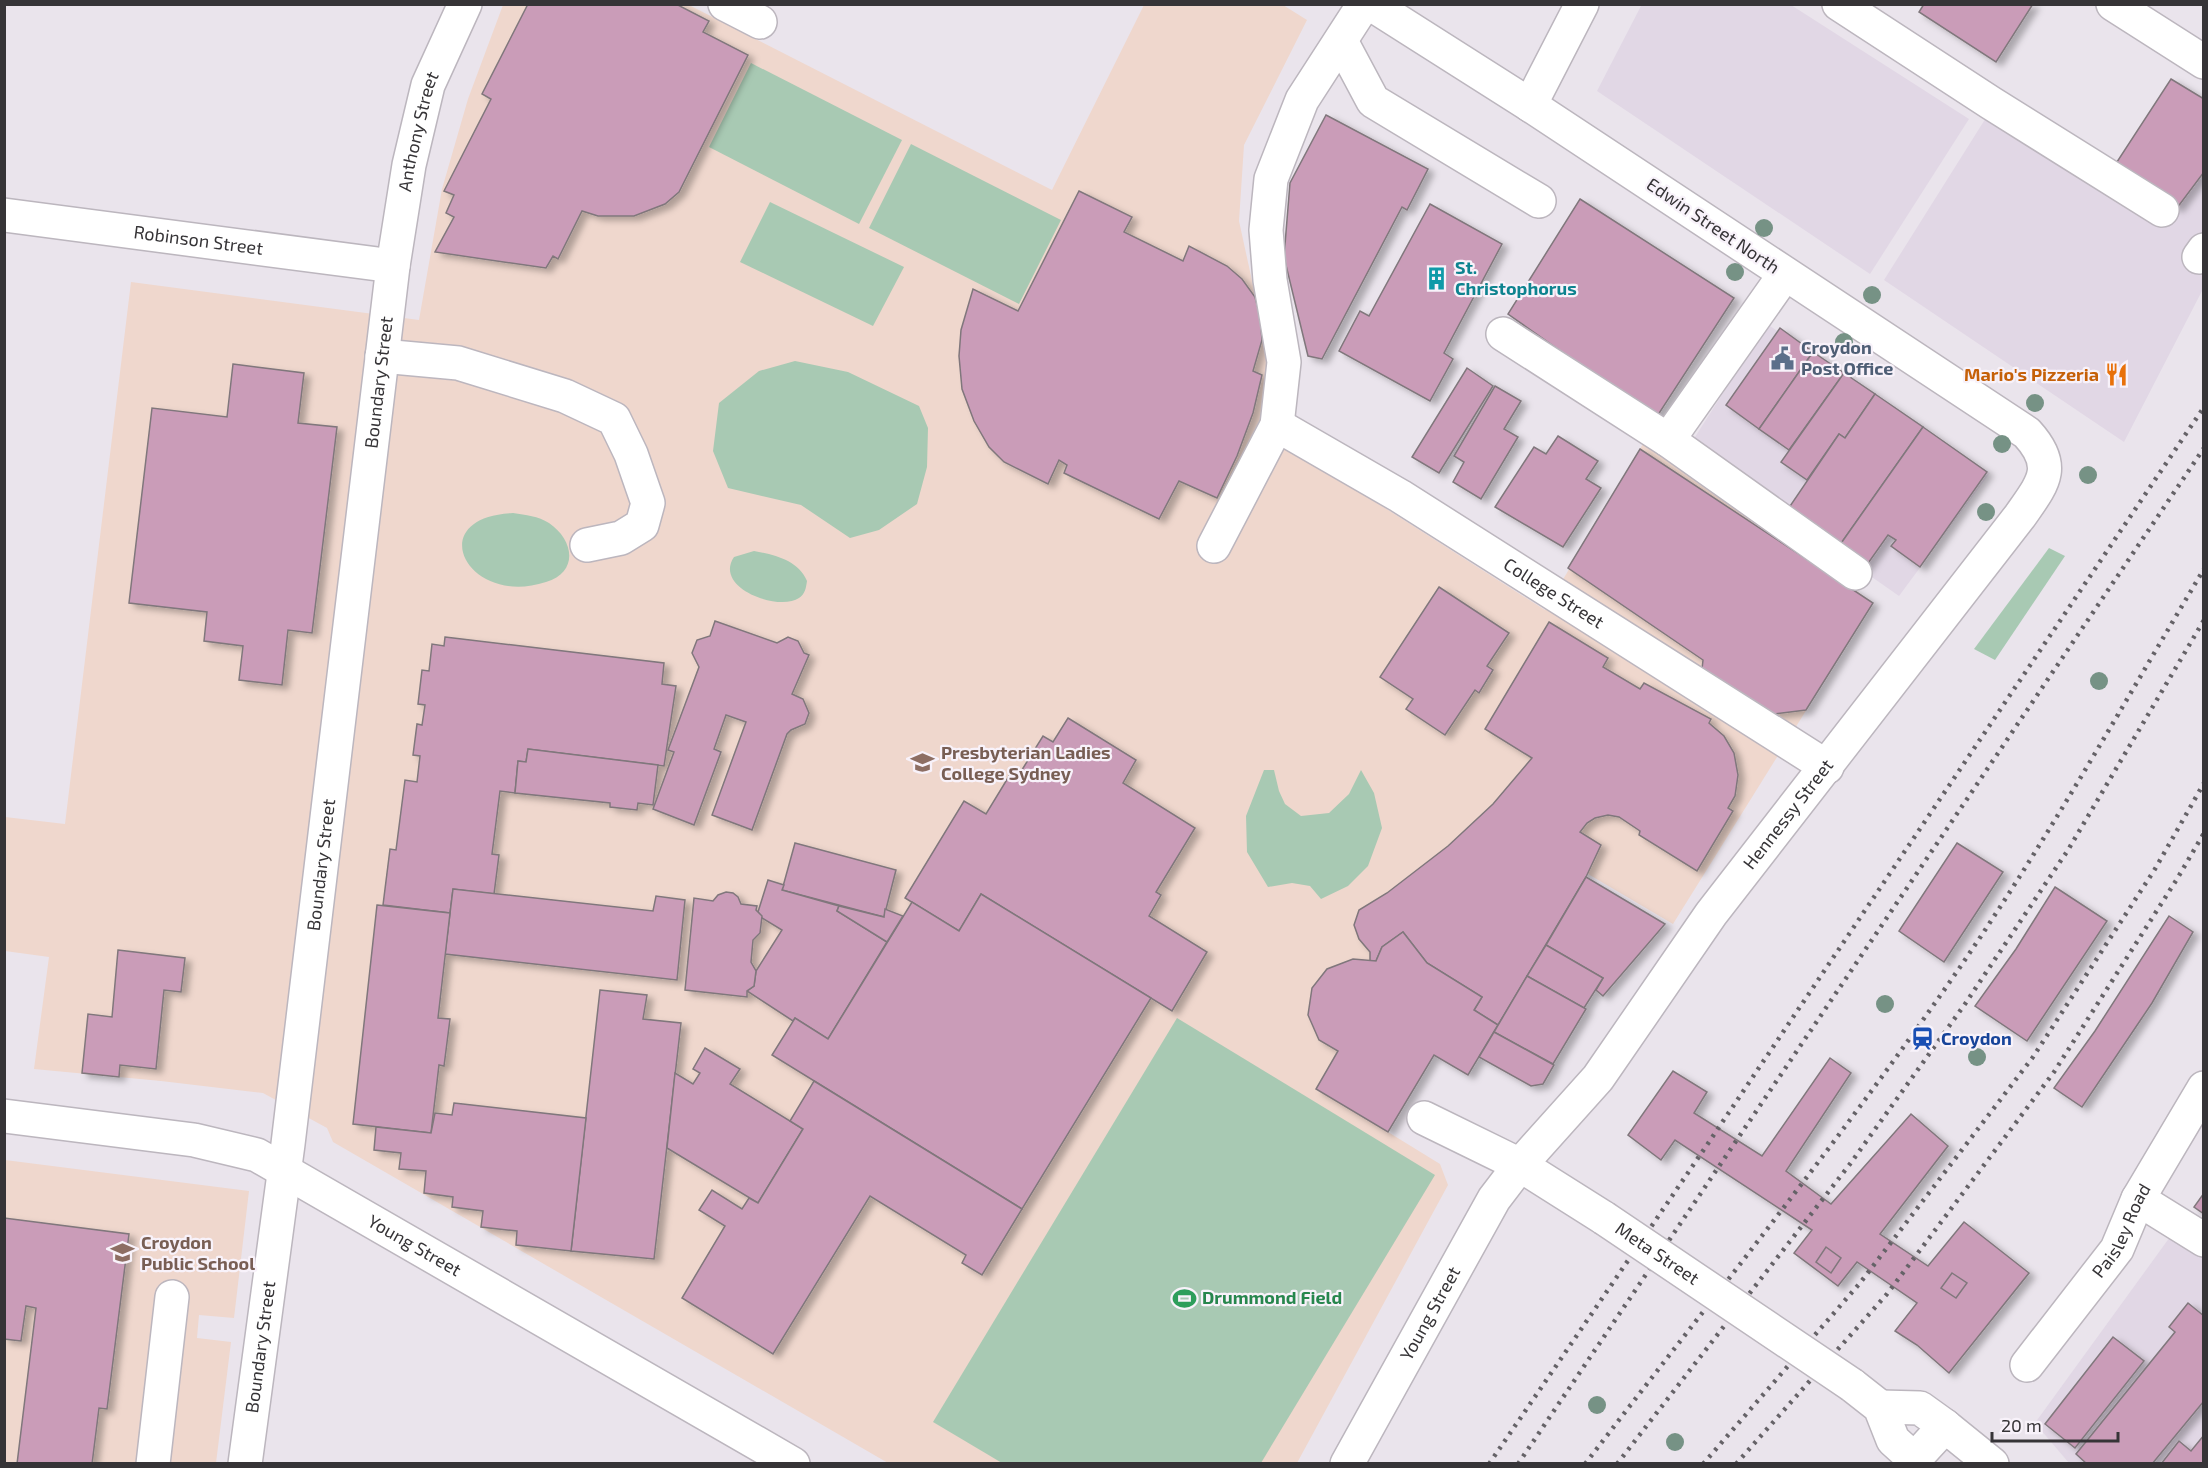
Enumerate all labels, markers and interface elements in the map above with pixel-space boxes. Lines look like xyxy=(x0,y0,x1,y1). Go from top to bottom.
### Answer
street label: Anthony Street xyxy=(393,67,443,193)
street label: Edwin Street North xyxy=(1643,173,1784,278)
street label: Robinson Street xyxy=(132,220,265,259)
place label: St. Christophorus xyxy=(1455,256,1577,299)
building icon: St. Christophorus xyxy=(1424,265,1450,291)
street label: Boundary Street xyxy=(359,315,397,449)
place label: Croydon Post Office xyxy=(1801,336,1893,379)
public building icon: Croydon Post Office xyxy=(1770,345,1796,371)
restaurant icon: Mario's Pizzeria xyxy=(2104,362,2130,388)
place label: Mario's Pizzeria xyxy=(1964,363,2099,385)
street label: College Street xyxy=(1500,553,1609,633)
place label: Presbyterian Ladies College Sydney xyxy=(941,741,1111,784)
school or university icon: Presbyterian Ladies College Sydney xyxy=(910,750,936,776)
street label: Hennessy Street xyxy=(1738,754,1837,873)
street label: Boundary Street xyxy=(302,797,339,932)
station icon: Croydon xyxy=(1910,1026,1936,1052)
place label: Croydon xyxy=(1941,1027,2012,1049)
street label: Paisley Road xyxy=(2087,1179,2155,1282)
street label: Young Street xyxy=(364,1209,466,1281)
street label: Meta Street xyxy=(1612,1217,1704,1289)
place label: Croydon Public School xyxy=(141,1231,255,1274)
school or university icon: Croydon Public School xyxy=(110,1240,136,1266)
street label: Young Street xyxy=(1395,1262,1465,1364)
street label: Boundary Street xyxy=(240,1280,279,1414)
sports icon: Drummond Field xyxy=(1171,1285,1197,1311)
place label: Drummond Field xyxy=(1202,1286,1342,1308)
scale bar xyxy=(1992,1405,2118,1443)
text: 20 m xyxy=(2001,1414,2042,1436)

